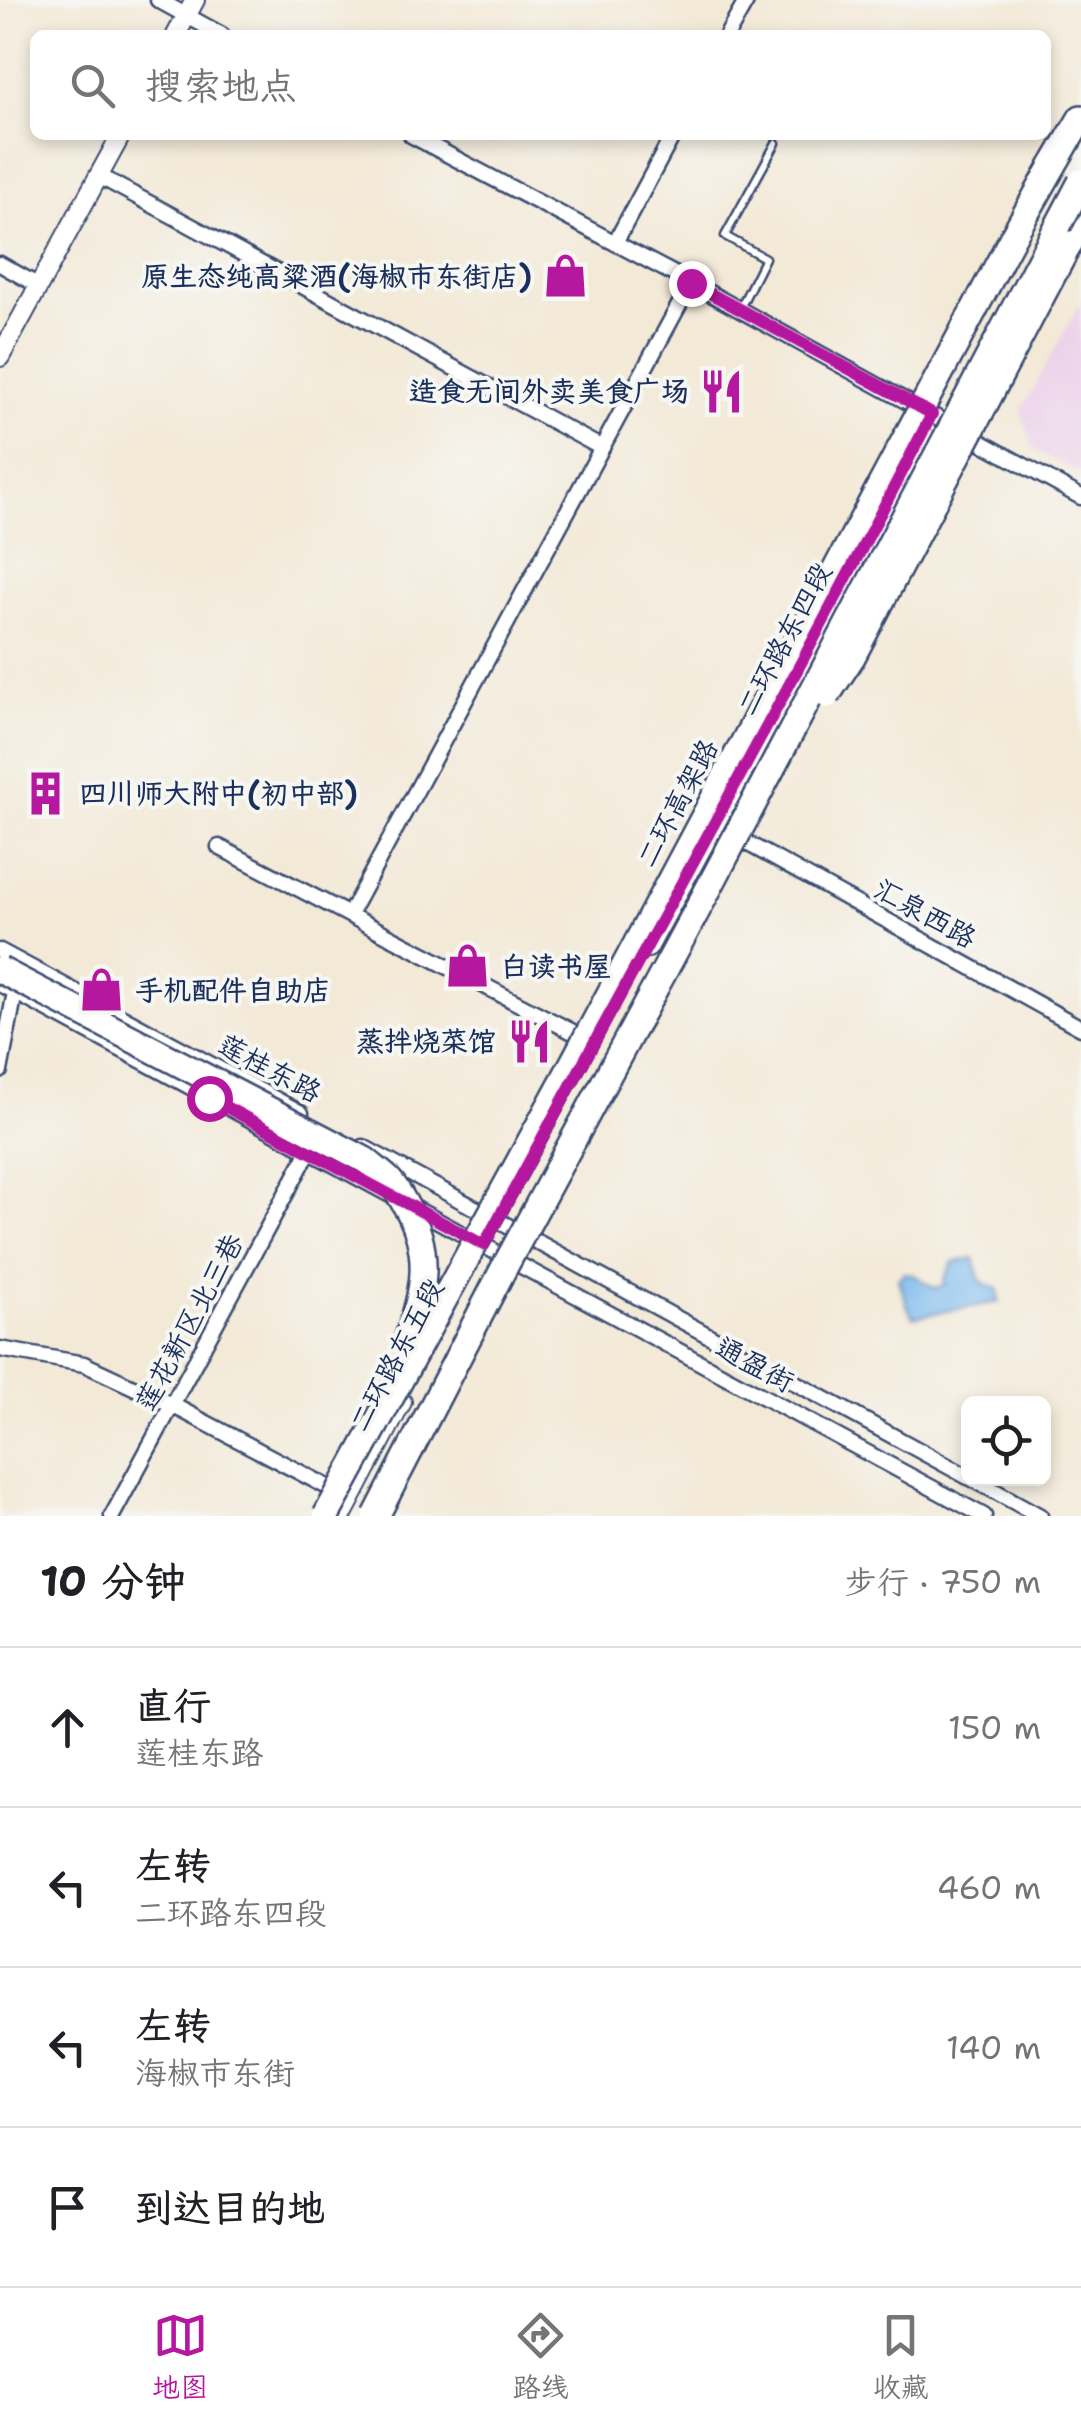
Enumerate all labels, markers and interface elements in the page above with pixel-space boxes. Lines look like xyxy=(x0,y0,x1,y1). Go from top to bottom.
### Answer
search box xyxy=(30,30,1051,140)
icon: search xyxy=(65,58,120,113)
text: 搜索地点 xyxy=(145,60,297,111)
shop icon: 原生态纯高粱酒(海椒市东街店) xyxy=(541,252,589,300)
place label: 原生态纯高粱酒(海椒市东街店) xyxy=(141,257,532,295)
route end xyxy=(669,261,715,307)
restaurant icon: 造食无间外卖美食广场 xyxy=(698,367,746,415)
place label: 造食无间外卖美食广场 xyxy=(409,372,689,410)
street label: 二环路东四段 xyxy=(728,556,840,722)
street label: 二环高架路 xyxy=(627,732,727,874)
building icon: 四川师大附中(初中部) xyxy=(22,769,70,817)
place label: 四川师大附中(初中部) xyxy=(79,774,358,812)
street label: 汇泉西路 xyxy=(867,869,983,957)
shop icon: 白读书屋 xyxy=(443,942,491,990)
place label: 白读书屋 xyxy=(500,947,612,985)
shop icon: 手机配件自助店 xyxy=(78,966,126,1014)
place label: 手机配件自助店 xyxy=(135,971,331,1009)
restaurant icon: 蒸拌烧菜馆 xyxy=(505,1017,553,1065)
place label: 蒸拌烧菜馆 xyxy=(356,1022,496,1060)
street label: 莲桂东路 xyxy=(212,1025,328,1111)
route start xyxy=(187,1076,233,1122)
street label: 莲花新区北三巷 xyxy=(126,1226,252,1417)
street label: 二环路东五段 xyxy=(340,1272,452,1438)
street label: 通盈街 xyxy=(709,1328,801,1400)
map controls xyxy=(961,1396,1051,1486)
button: locate xyxy=(961,1396,1051,1486)
text: 10 分钟 xyxy=(40,1553,186,1609)
text: 步行 · 750 m xyxy=(845,1560,1041,1603)
text: 直行 xyxy=(135,1680,211,1731)
icon: ahead xyxy=(40,1700,95,1755)
text: 150 m xyxy=(948,1706,1041,1749)
text: 莲桂东路 xyxy=(135,1731,263,1774)
text: 左转 xyxy=(135,1840,211,1891)
icon: left xyxy=(40,1860,95,1915)
text: 460 m xyxy=(937,1866,1041,1909)
text: 二环路东四段 xyxy=(135,1891,327,1934)
text: 左转 xyxy=(135,2000,211,2051)
icon: left xyxy=(40,2020,95,2075)
text: 140 m xyxy=(946,2026,1041,2069)
text: 海椒市东街 xyxy=(135,2051,295,2094)
icon: arrive xyxy=(40,2180,95,2235)
text: 到达目的地 xyxy=(135,2182,325,2233)
tab: 地图 xyxy=(152,2308,208,2406)
tab: 路线 xyxy=(512,2308,569,2406)
tab: 收藏 xyxy=(873,2308,929,2406)

